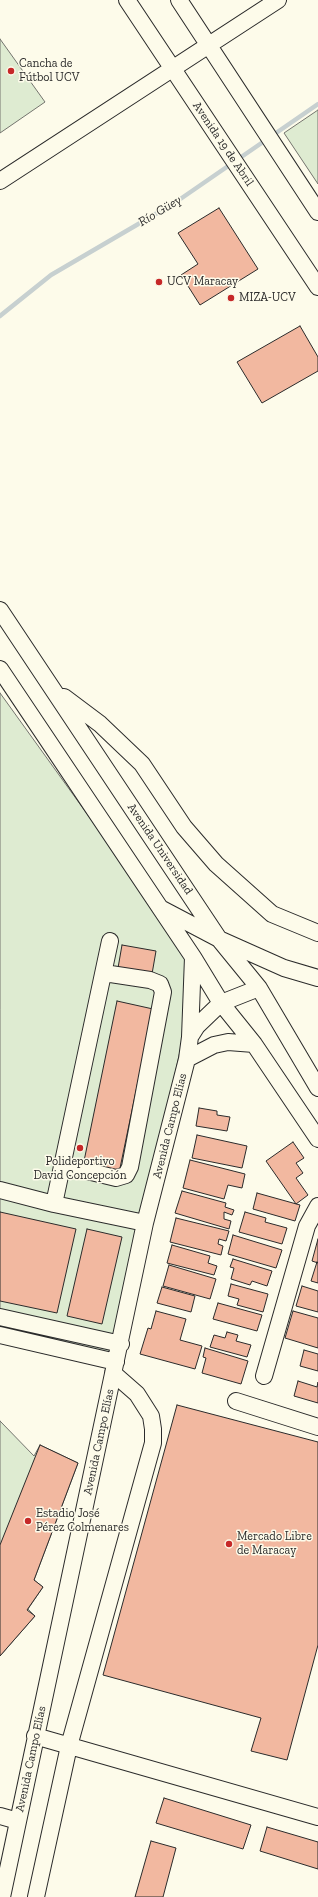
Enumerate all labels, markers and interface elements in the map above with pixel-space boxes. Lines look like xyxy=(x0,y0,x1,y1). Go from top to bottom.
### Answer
place label: Cancha de Fútbol UCV xyxy=(19,57,79,85)
marker: Cancha de Fútbol UCV xyxy=(6,66,16,76)
street label: Avenida 19 de Abril xyxy=(189,99,257,189)
water label: Río Güey xyxy=(136,192,184,230)
place label: UCV Maracay xyxy=(167,275,238,289)
marker: UCV Maracay xyxy=(154,277,164,287)
place label: MIZA-UCV xyxy=(239,291,296,305)
marker: MIZA-UCV xyxy=(226,293,236,303)
street label: Avenida Universidad xyxy=(124,801,196,897)
street label: Avenida Campo Elías xyxy=(150,1072,190,1180)
marker: Polideportivo David Concepción xyxy=(75,1143,85,1153)
place label: Polideportivo David Concepción xyxy=(33,1155,127,1183)
street label: Avenida Campo Elías xyxy=(81,1388,117,1496)
place label: Estadio José Pérez Colmenares xyxy=(36,1507,129,1535)
marker: Estadio José Pérez Colmenares xyxy=(23,1516,33,1526)
place label: Mercado Libre de Maracay xyxy=(237,1530,312,1558)
marker: Mercado Libre de Maracay xyxy=(224,1539,234,1549)
street label: Avenida Campo Elías xyxy=(13,1705,49,1813)

